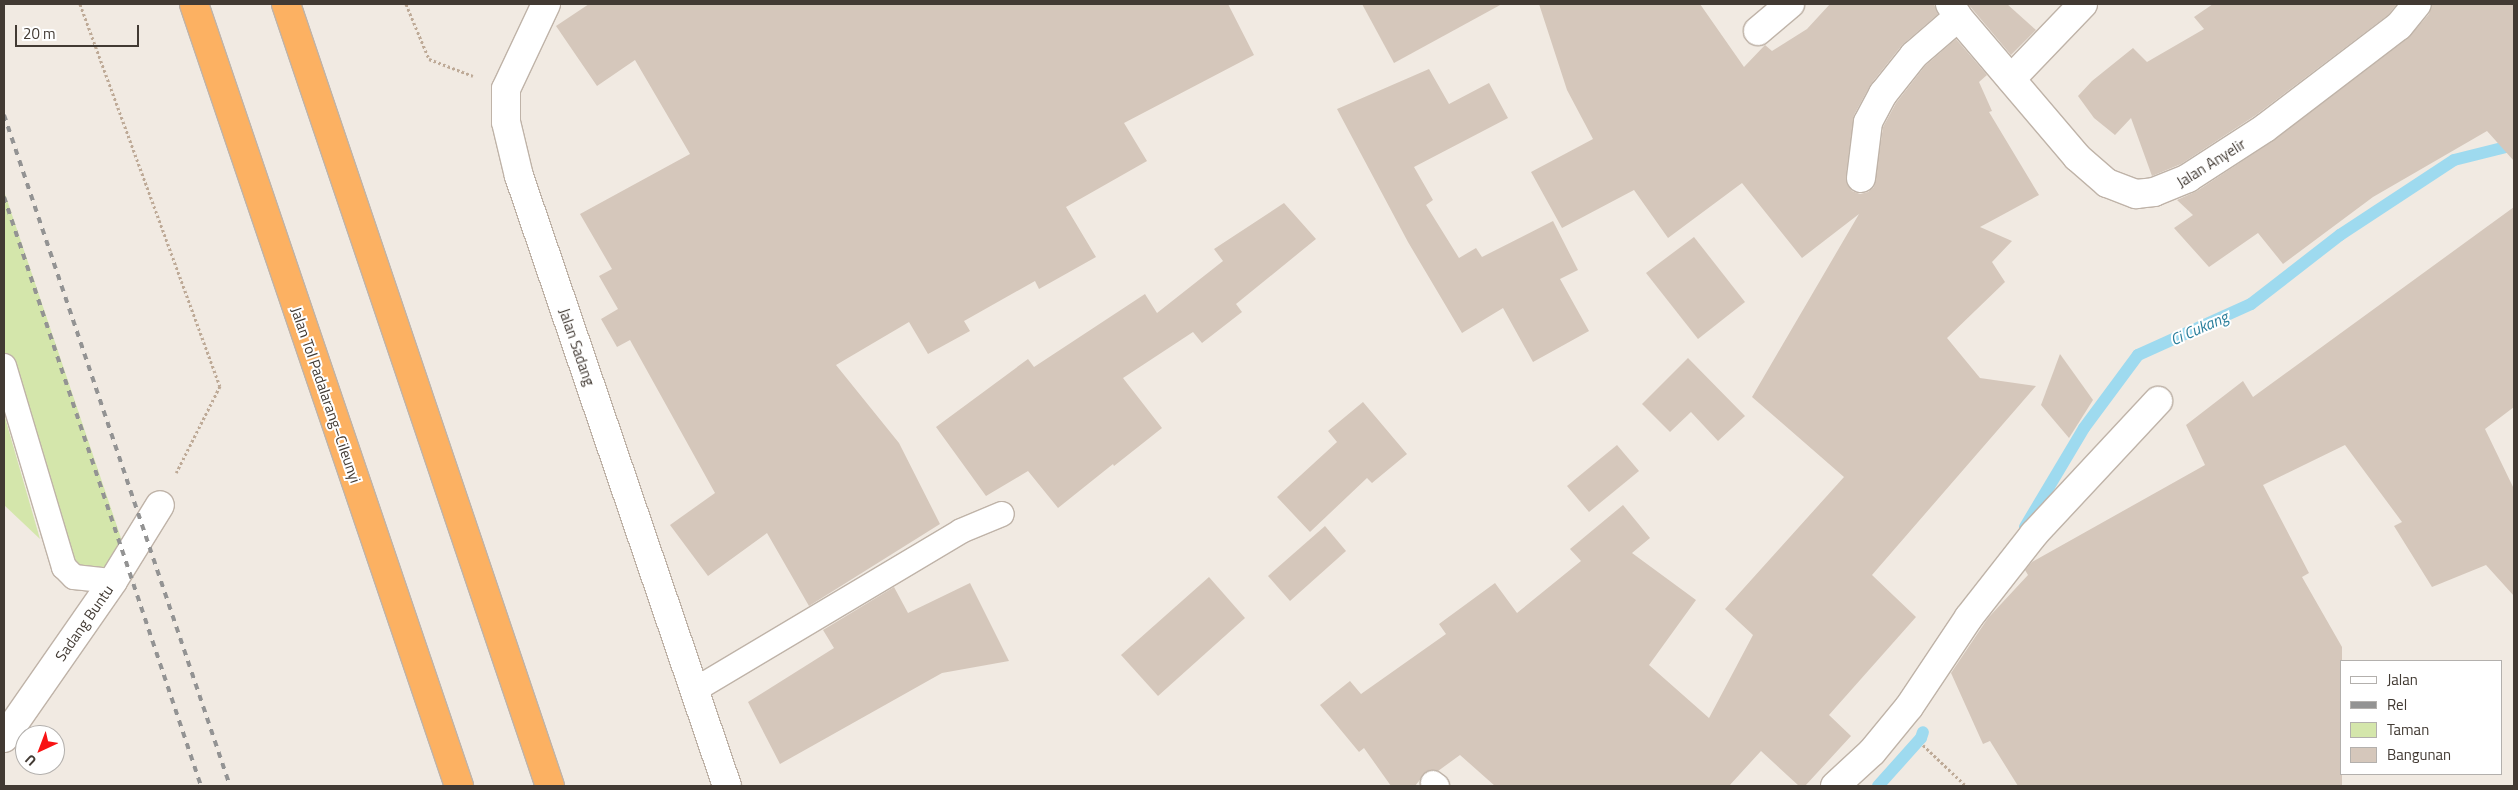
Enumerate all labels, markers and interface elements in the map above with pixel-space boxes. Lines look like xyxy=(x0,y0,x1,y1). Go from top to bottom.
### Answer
scale bar xyxy=(18,15,141,47)
text: 20 m xyxy=(23,22,56,45)
street label: Jalan Anyelir xyxy=(2173,135,2249,191)
street label: Jalan Tol Padalarang–Cileunyi xyxy=(287,305,365,485)
street label: Jalan Sadang xyxy=(555,306,599,388)
water label: Ci Cukang xyxy=(2167,307,2231,349)
street label: Sadang Buntu xyxy=(51,582,117,664)
legend xyxy=(2340,660,2503,775)
text: Jalan xyxy=(2387,668,2418,691)
text: Rel xyxy=(2387,693,2407,716)
text: Taman xyxy=(2387,718,2429,741)
north arrow xyxy=(15,725,65,775)
text: Bangunan xyxy=(2387,743,2451,766)
text: U xyxy=(20,750,41,771)

